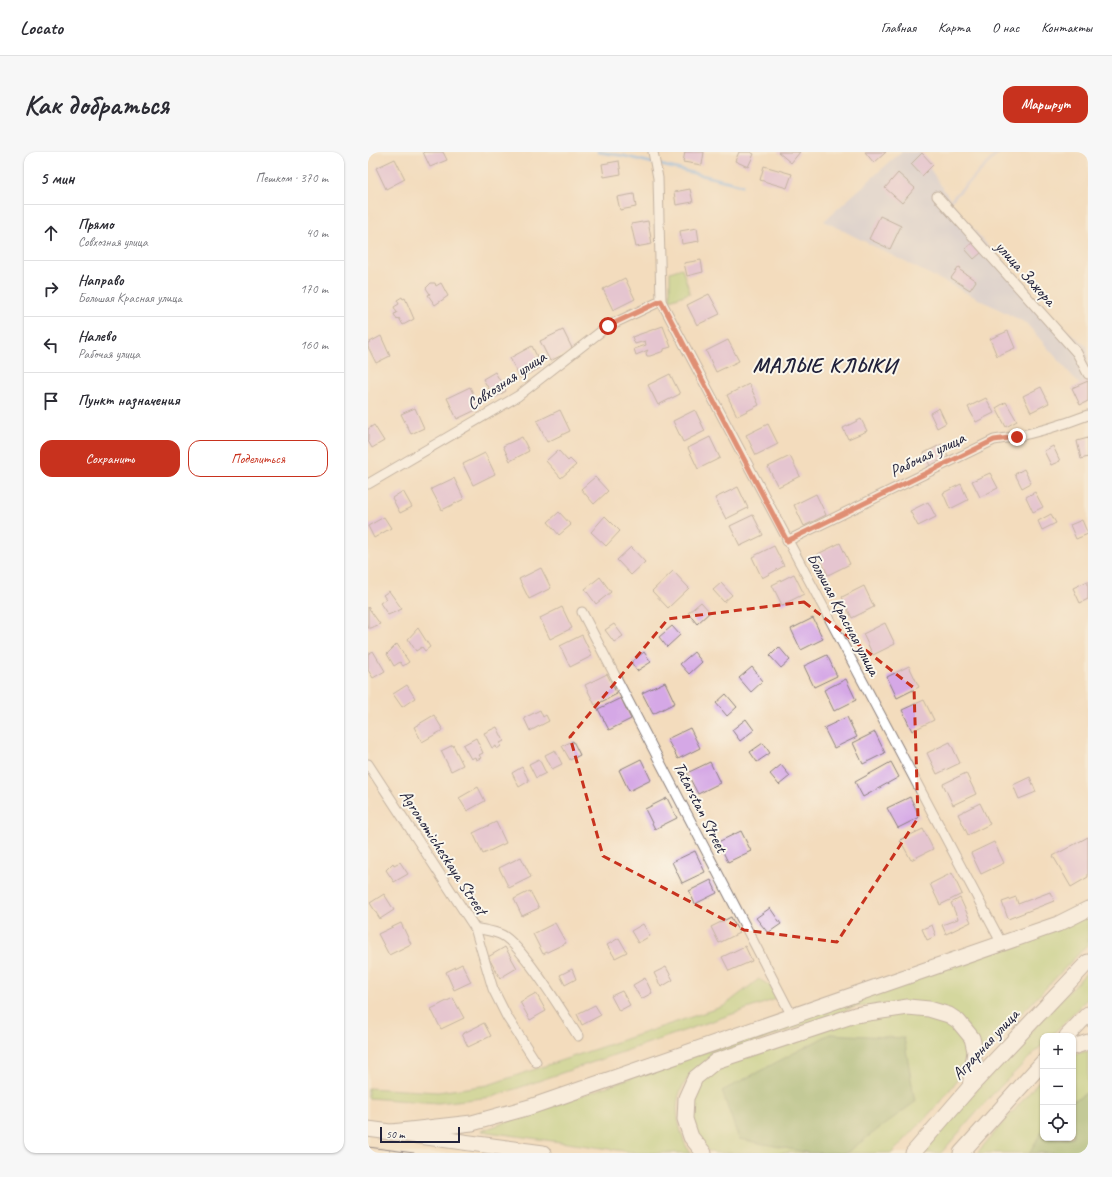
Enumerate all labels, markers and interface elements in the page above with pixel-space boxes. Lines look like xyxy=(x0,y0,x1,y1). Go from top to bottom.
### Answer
text: Locato xyxy=(20,16,63,40)
text: Главная xyxy=(881,19,916,36)
text: Карта xyxy=(938,19,970,36)
text: О нас xyxy=(992,19,1019,36)
text: Контакты xyxy=(1041,19,1092,36)
button: Маршрут xyxy=(1003,86,1088,123)
text: Как добраться xyxy=(24,87,169,122)
text: 5 мин xyxy=(40,168,74,189)
text: Пешком · 370 m xyxy=(255,170,328,186)
text: Прямо xyxy=(78,215,114,234)
icon: ahead xyxy=(40,222,62,244)
text: 40 m xyxy=(306,225,328,241)
text: Совхозная улица xyxy=(78,234,148,250)
street label: улица Зажора xyxy=(990,236,1062,312)
text: Направо xyxy=(78,271,124,290)
icon: right xyxy=(40,278,62,300)
text: 170 m xyxy=(300,281,328,297)
text: Большая Красная улица xyxy=(78,290,182,306)
route start xyxy=(599,317,617,335)
text: Налево xyxy=(78,327,116,346)
icon: left xyxy=(40,334,62,356)
text: 160 m xyxy=(300,337,328,353)
street label: Совхозная улица xyxy=(463,345,551,415)
text: Рабочая улица xyxy=(78,346,140,362)
district label: МАЛЫЕ КЛЫКИ xyxy=(753,352,900,378)
icon: arrive xyxy=(40,390,62,412)
text: Пункт назначения xyxy=(78,391,180,410)
street label: Рабочая улица xyxy=(886,427,970,482)
route end xyxy=(1008,428,1026,446)
button: Сохранить xyxy=(40,440,180,477)
button: Поделиться xyxy=(188,440,328,477)
street label: Большая Красная улица xyxy=(802,549,886,681)
street label: Tatarstan Street xyxy=(669,758,733,858)
street label: Agronomicheskaya Street xyxy=(395,786,493,921)
street label: Аграрная улица xyxy=(947,1003,1025,1084)
map controls xyxy=(1040,1033,1076,1141)
button: + xyxy=(1040,1033,1076,1069)
button: − xyxy=(1040,1069,1076,1105)
button: locate xyxy=(1040,1105,1076,1141)
scale bar xyxy=(380,1125,460,1144)
text: 50 m xyxy=(386,1127,405,1141)

